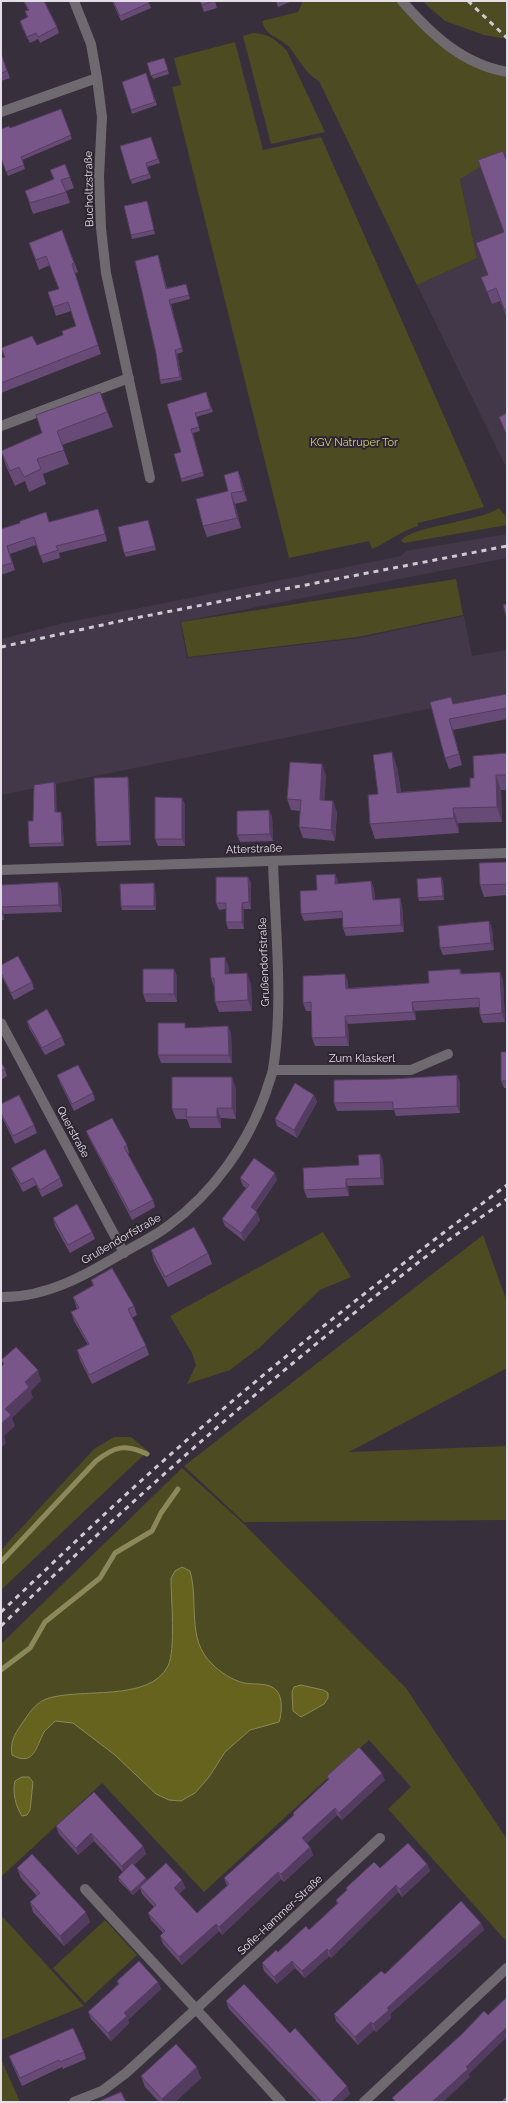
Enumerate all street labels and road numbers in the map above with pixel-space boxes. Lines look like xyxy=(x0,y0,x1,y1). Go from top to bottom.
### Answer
street label: Bucholtzstraße xyxy=(82,150,96,227)
street label: Atterstraße xyxy=(226,842,283,856)
street label: Grußendorfstraße xyxy=(256,917,272,1007)
street label: Zum Klaskerl xyxy=(329,1052,395,1065)
street label: Querstraße xyxy=(54,1104,92,1160)
street label: Grußendorfstraße xyxy=(79,1211,163,1267)
street label: Sofie-Hammer-Straße xyxy=(235,1872,325,1958)

